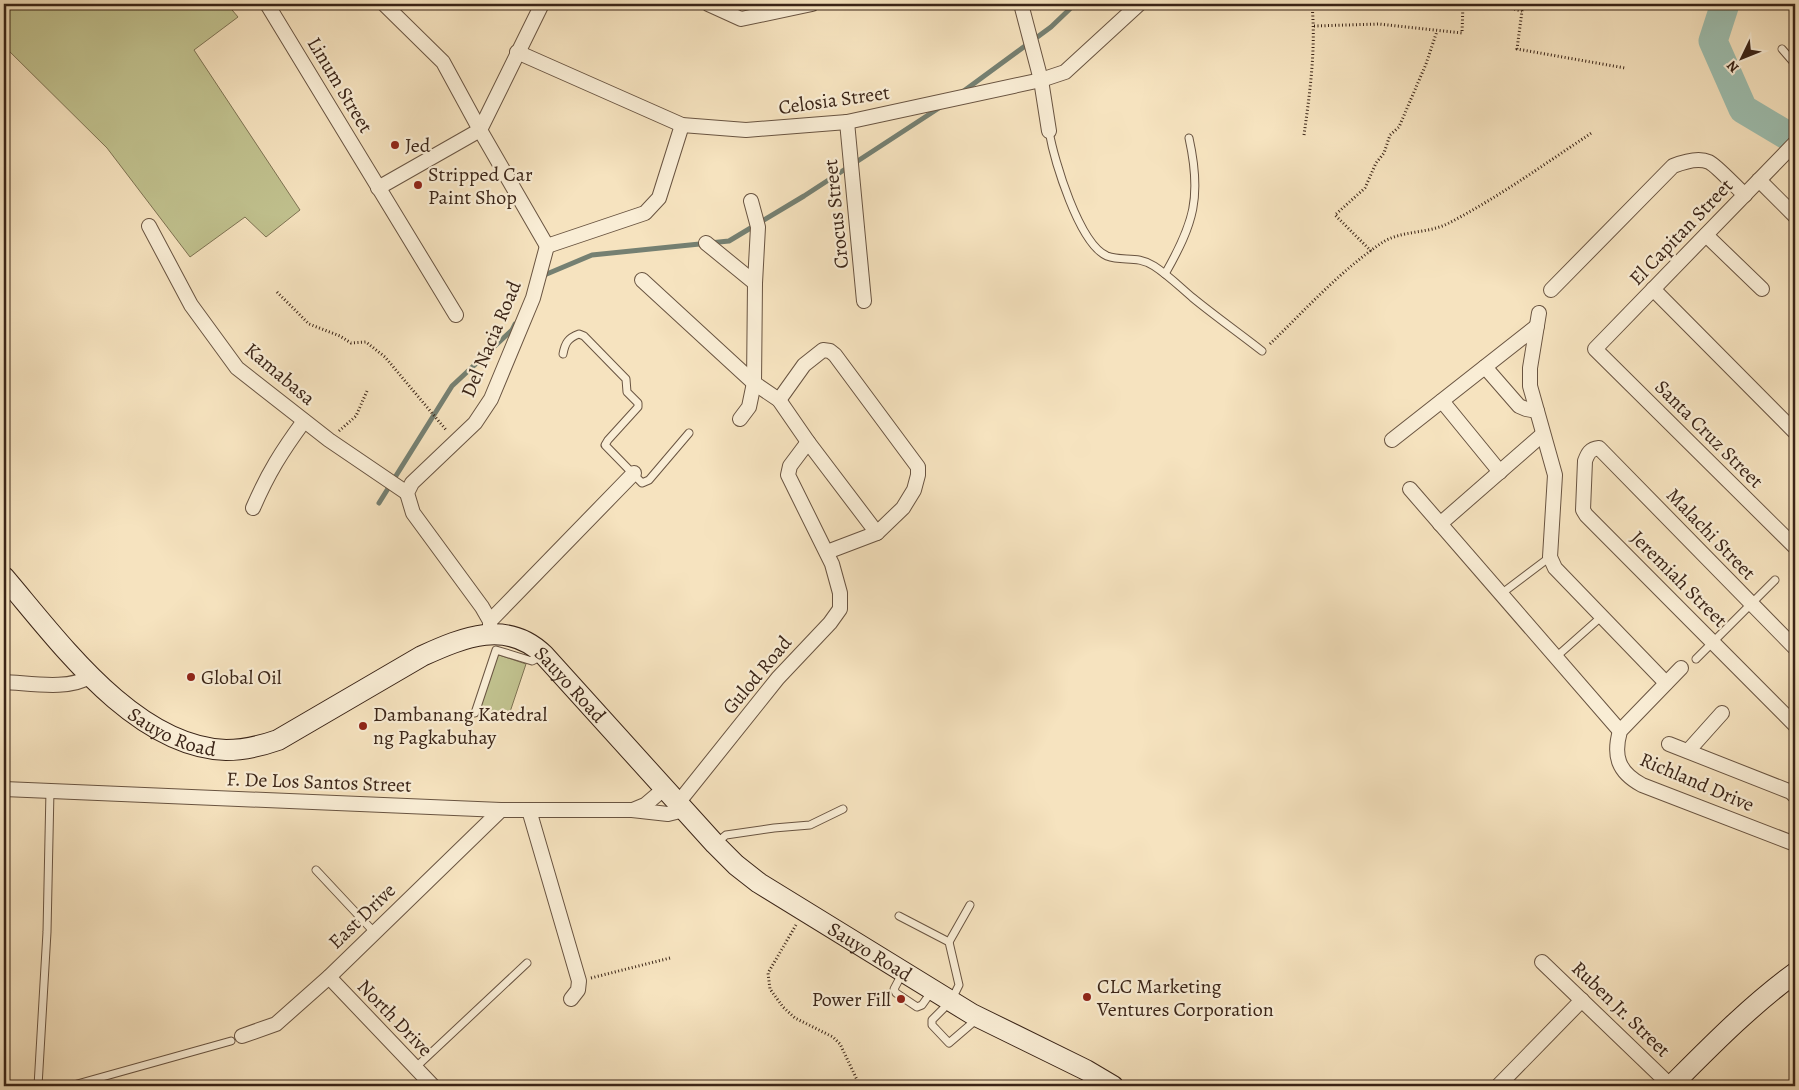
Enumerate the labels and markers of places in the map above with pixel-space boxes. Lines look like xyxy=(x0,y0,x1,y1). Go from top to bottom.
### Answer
place label: Jed xyxy=(405,132,431,159)
marker: Jed xyxy=(389,139,401,151)
place label: Stripped Car Paint Shop xyxy=(428,161,533,211)
marker: Stripped Car Paint Shop xyxy=(412,179,424,191)
place label: Global Oil xyxy=(201,664,282,691)
marker: Global Oil xyxy=(185,671,197,683)
place label: Dambanang Katedral ng Pagkabuhay xyxy=(373,701,547,751)
marker: Dambanang Katedral ng Pagkabuhay xyxy=(357,720,369,732)
place label: CLC Marketing Ventures Corporation xyxy=(1096,973,1274,1023)
place label: Power Fill xyxy=(812,986,891,1013)
marker: CLC Marketing Ventures Corporation xyxy=(1081,991,1093,1003)
marker: Power Fill xyxy=(895,993,907,1005)

